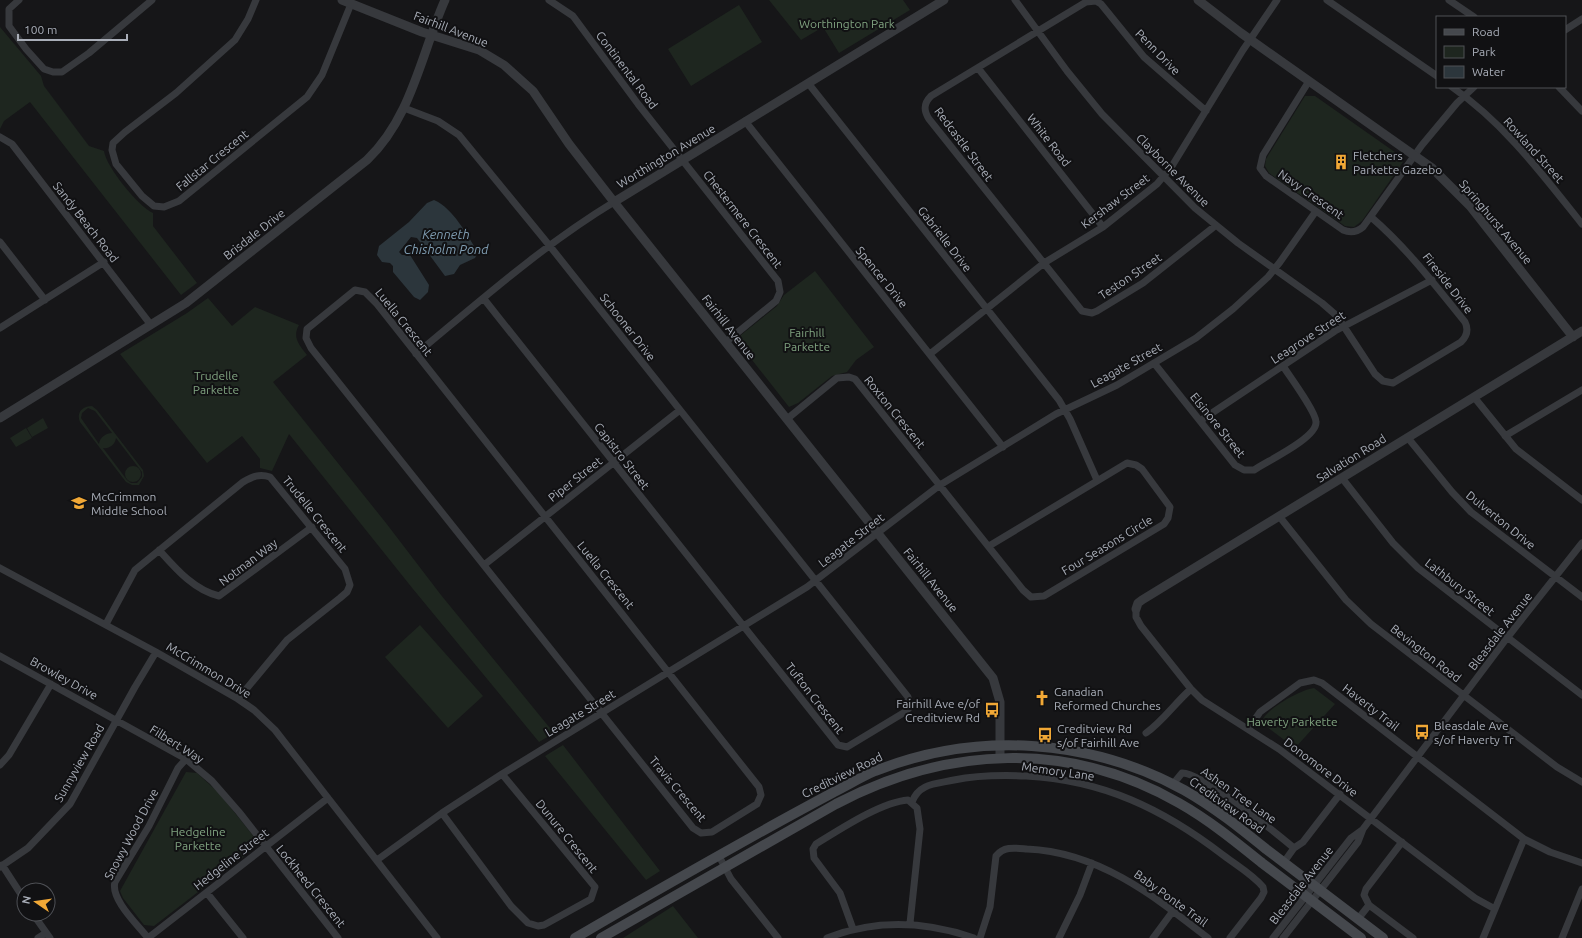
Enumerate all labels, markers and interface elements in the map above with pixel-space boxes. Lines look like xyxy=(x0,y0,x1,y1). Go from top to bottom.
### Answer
street label: Fairhill Avenue xyxy=(412,9,490,49)
scale bar xyxy=(18,16,127,42)
legend xyxy=(1436,16,1566,88)
park label: Worthington Park xyxy=(799,17,895,30)
text: 100 m xyxy=(24,23,57,36)
text: Road xyxy=(1472,25,1500,38)
street label: Penn Drive xyxy=(1133,26,1183,78)
street label: Continental Road xyxy=(594,29,660,111)
text: Park xyxy=(1472,45,1496,58)
text: Water xyxy=(1472,65,1505,78)
street label: Redcastle Street xyxy=(932,105,996,184)
street label: White Road xyxy=(1025,111,1073,169)
street label: Rowland Street xyxy=(1501,115,1567,185)
street label: Worthington Avenue xyxy=(614,121,718,191)
street label: Fallstar Crescent xyxy=(173,127,251,193)
street label: Clayborne Avenue xyxy=(1134,131,1212,209)
place label: Fletchers Parkette Gazebo xyxy=(1353,149,1442,176)
building icon: Fletchers Parkette Gazebo xyxy=(1332,153,1350,171)
street label: Navy Crescent xyxy=(1276,167,1346,222)
street label: Chestermere Crescent xyxy=(701,168,785,271)
street label: Kershaw Street xyxy=(1078,171,1152,231)
street label: Springhurst Avenue xyxy=(1457,177,1535,267)
street label: Sandy Beach Road xyxy=(51,179,121,265)
street label: Gabrielle Drive xyxy=(915,204,975,274)
street label: Brisdale Drive xyxy=(221,206,287,262)
water label: Kenneth Chisholm Pond xyxy=(404,227,489,256)
street label: Spencer Drive xyxy=(853,244,911,310)
street label: Teston Street xyxy=(1096,250,1164,302)
street label: Fireside Drive xyxy=(1420,250,1476,316)
street label: Luella Crescent xyxy=(373,286,435,358)
street label: Schooner Drive xyxy=(598,291,658,363)
street label: Fairhill Avenue xyxy=(700,292,758,362)
street label: Leagrove Street xyxy=(1268,308,1348,366)
park label: Fairhill Parkette xyxy=(784,326,830,353)
street label: Leagate Street xyxy=(1088,340,1164,390)
park label: Trudelle Parkette xyxy=(193,369,239,396)
street label: Roxton Crescent xyxy=(862,373,928,451)
street label: Elsinore Street xyxy=(1188,390,1248,460)
street label: Capistro Street xyxy=(592,420,652,492)
street label: Salvation Road xyxy=(1314,431,1388,485)
street label: Piper Street xyxy=(546,454,605,504)
street label: Trudelle Crescent xyxy=(280,473,350,555)
street label: Dulverton Drive xyxy=(1464,488,1538,552)
place label: McCrimmon Middle School xyxy=(91,490,167,517)
school or university icon: McCrimmon Middle School xyxy=(70,494,88,512)
street label: Leagate Street xyxy=(816,510,887,570)
street label: Four Seasons Circle xyxy=(1059,513,1155,577)
street label: Notman Way xyxy=(216,536,280,588)
street label: Luella Crescent xyxy=(575,539,637,611)
street label: Fairhill Avenue xyxy=(901,545,961,615)
street label: Lathbury Street xyxy=(1423,556,1498,618)
street label: Bleasdale Avenue xyxy=(1466,590,1534,672)
street label: Bevington Road xyxy=(1388,621,1464,685)
street label: McCrimmon Drive xyxy=(164,640,254,700)
street label: Browley Drive xyxy=(28,654,100,702)
street label: Tufton Crescent xyxy=(783,660,847,736)
street label: Haverty Trail xyxy=(1340,681,1402,733)
place label: Canadian Reformed Churches xyxy=(1054,685,1161,712)
street label: Leagate Street xyxy=(543,687,618,739)
church icon: Canadian Reformed Churches xyxy=(1033,689,1051,707)
place label: Fairhill Ave e/of Creditview Rd xyxy=(896,697,980,724)
bus stop icon: Fairhill Ave e/of Creditview Rd xyxy=(983,701,1001,719)
park label: Haverty Parkette xyxy=(1246,715,1338,728)
place label: Bleasdale Ave s/of Haverty Tr xyxy=(1434,719,1514,746)
street label: Sunnyview Road xyxy=(51,722,107,804)
street label: Filbert Way xyxy=(148,722,206,766)
place label: Creditview Rd s/of Fairhill Ave xyxy=(1057,722,1139,749)
bus stop icon: Bleasdale Ave s/of Haverty Tr xyxy=(1413,723,1431,741)
bus stop icon: Creditview Rd s/of Fairhill Ave xyxy=(1036,726,1054,744)
street label: Donomore Drive xyxy=(1282,735,1360,799)
street label: Creditview Road xyxy=(799,750,885,800)
street label: Travis Crescent xyxy=(647,754,709,824)
street label: Memory Lane xyxy=(1021,759,1095,783)
street label: Ashen Tree Lane xyxy=(1199,764,1279,826)
street label: Creditview Road xyxy=(1187,774,1267,836)
street label: Snowy Wood Drive xyxy=(101,786,161,882)
street label: Dunure Crescent xyxy=(534,797,601,875)
park label: Hedgeline Parkette xyxy=(170,825,226,852)
street label: Hedgeline Street xyxy=(191,826,271,892)
street label: Lockheed Crescent xyxy=(274,842,348,930)
street label: Bleasdale Avenue xyxy=(1267,844,1335,926)
street label: Baby Ponte Trail xyxy=(1132,867,1210,929)
north arrow xyxy=(16,882,56,922)
text: N xyxy=(19,894,33,905)

